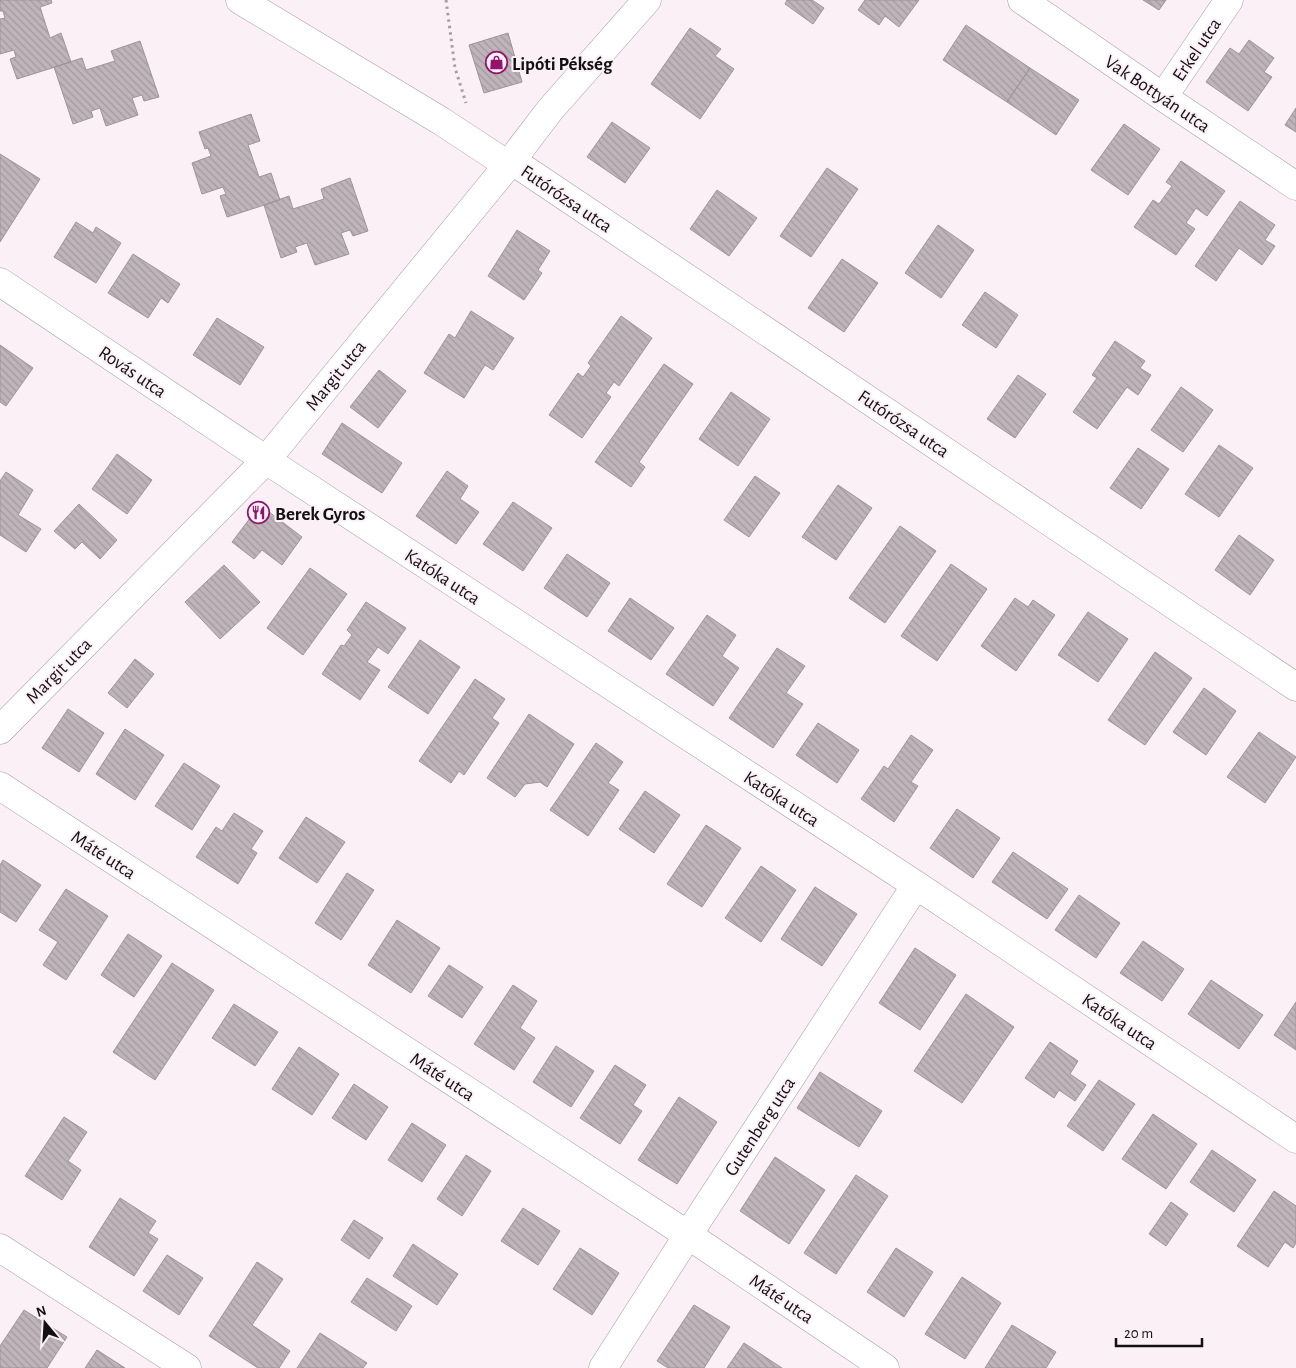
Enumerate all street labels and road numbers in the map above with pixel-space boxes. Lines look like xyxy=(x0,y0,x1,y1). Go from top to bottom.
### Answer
street label: Erkel utca xyxy=(1169,15,1225,85)
street label: Vak Bottyán utca xyxy=(1101,52,1213,136)
street label: Futórózsa utca xyxy=(517,162,615,237)
street label: Margit utca xyxy=(302,337,370,415)
street label: Rovás utca xyxy=(95,343,170,402)
street label: Futórózsa utca xyxy=(854,387,952,462)
street label: Katóka utca xyxy=(401,546,483,609)
street label: Margit utca xyxy=(23,635,96,707)
street label: Katóka utca xyxy=(740,768,822,831)
street label: Máté utca xyxy=(68,828,139,883)
street label: Katóka utca xyxy=(1078,990,1160,1054)
street label: Máté utca xyxy=(407,1050,478,1105)
street label: Gutenberg utca xyxy=(721,1074,799,1180)
street label: Máté utca xyxy=(746,1271,817,1328)

